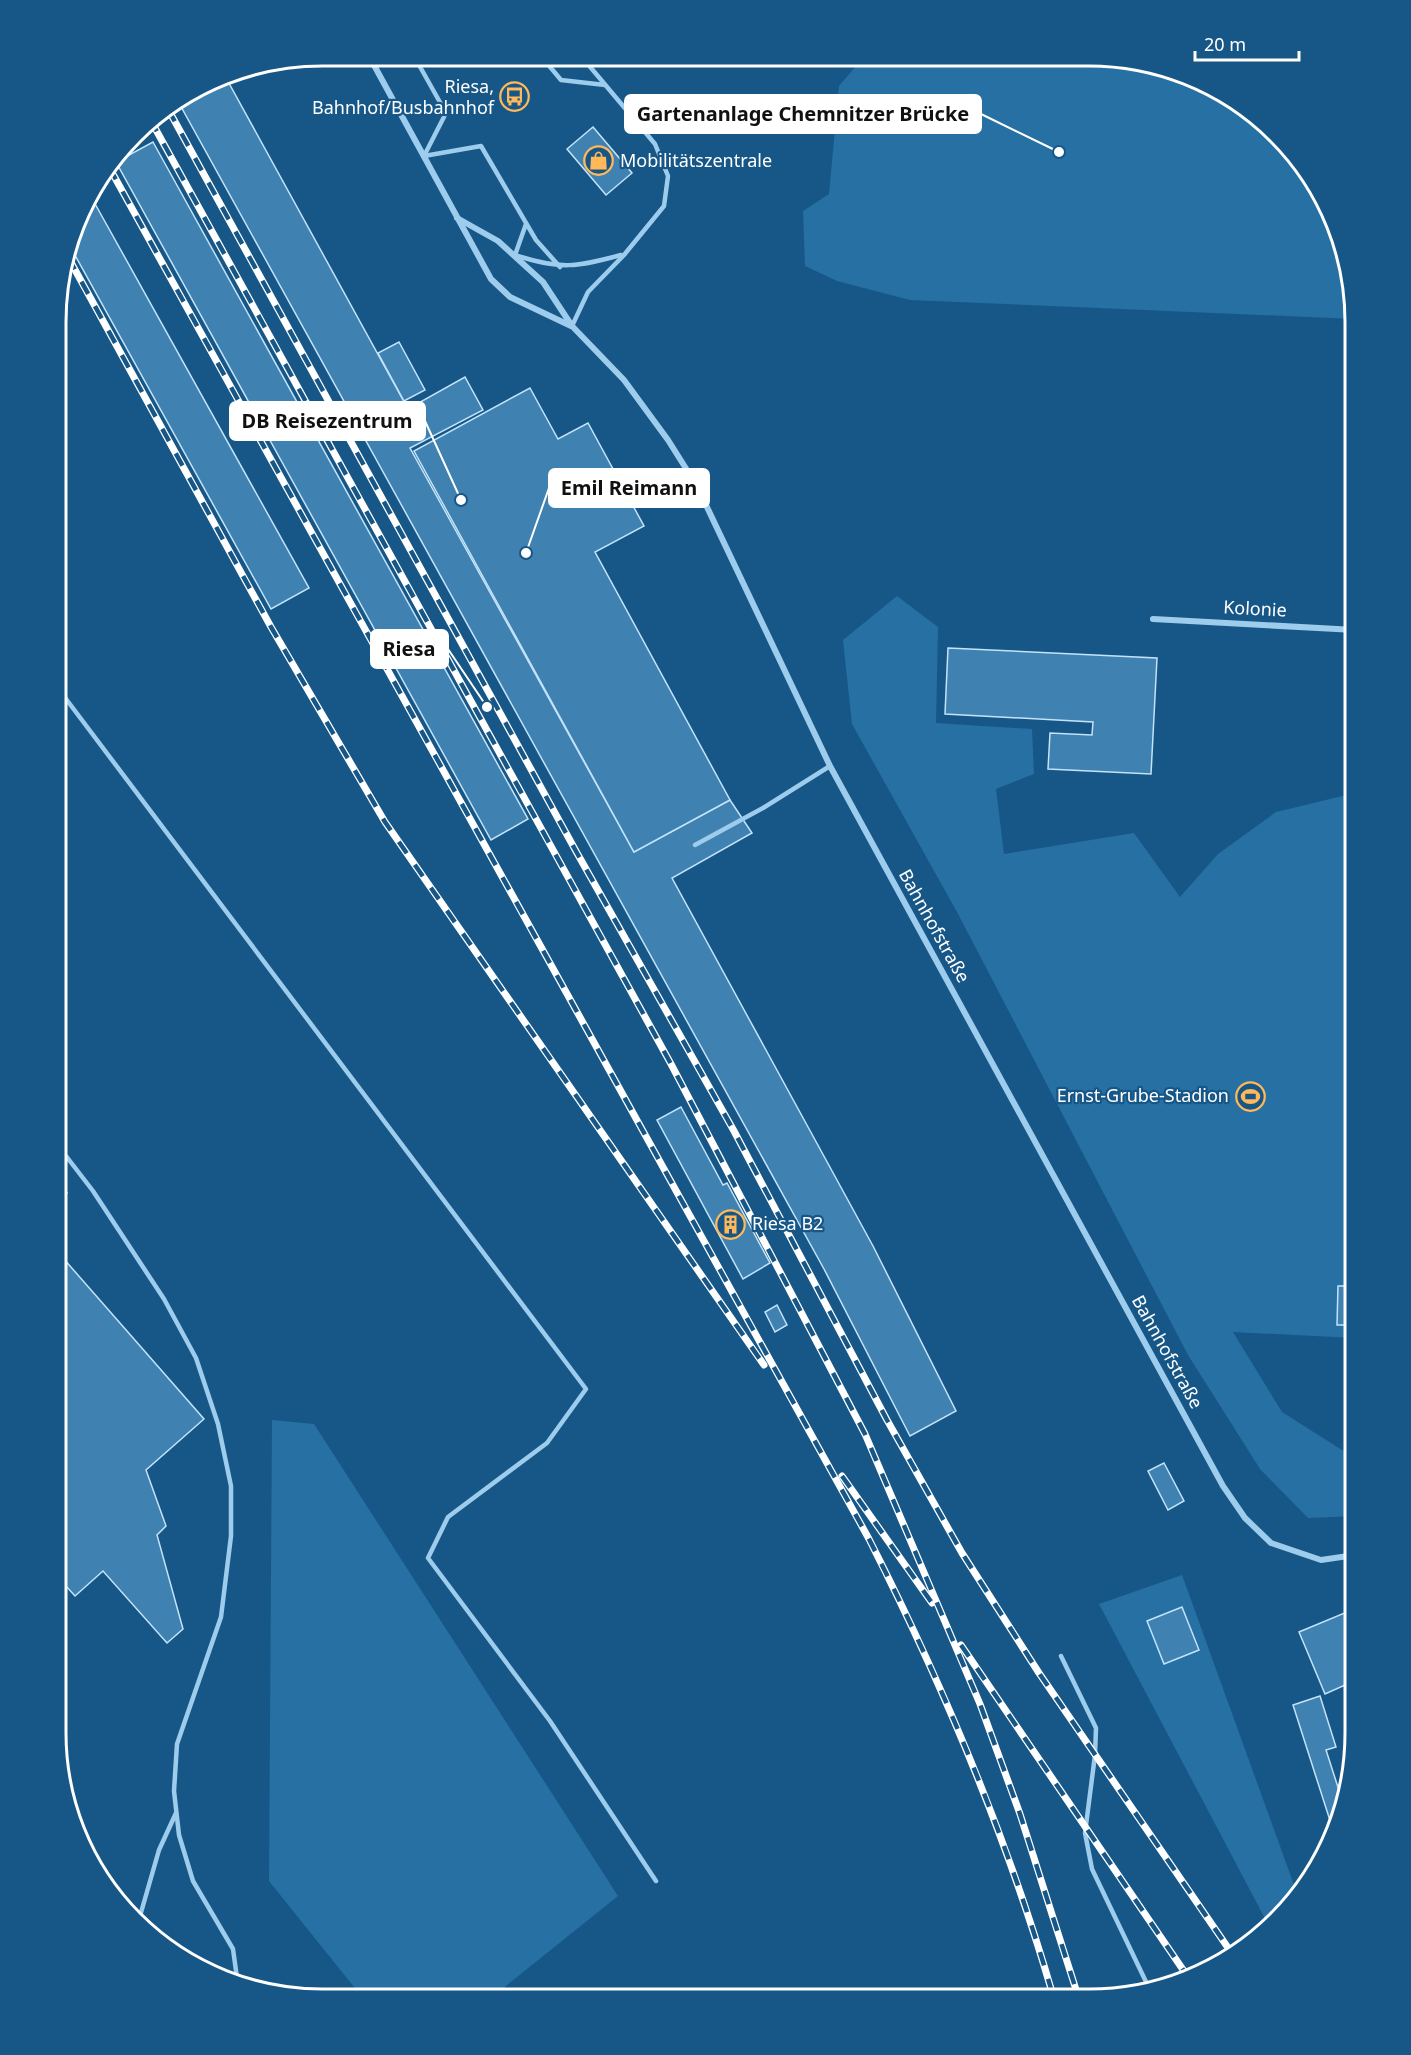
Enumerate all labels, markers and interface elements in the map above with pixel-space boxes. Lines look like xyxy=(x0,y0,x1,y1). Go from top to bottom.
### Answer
scale bar xyxy=(1195,24,1298,62)
text: 20 m xyxy=(1204,32,1246,56)
place label: Riesa, Bahnhof/Busbahnhof xyxy=(312,74,495,119)
bus stop icon: Riesa, Bahnhof/Busbahnhof xyxy=(499,81,531,113)
callout: Gartenanlage Chemnitzer Brücke xyxy=(625,95,981,133)
text: Gartenanlage Chemnitzer Brücke xyxy=(637,100,969,127)
shop icon: Mobilitätszentrale xyxy=(583,145,615,177)
place label: Mobilitätszentrale xyxy=(620,148,772,172)
callout: DB Reisezentrum xyxy=(230,402,425,440)
text: DB Reisezentrum xyxy=(242,407,412,434)
callout: Emil Reimann xyxy=(549,469,709,507)
text: Emil Reimann xyxy=(561,474,697,501)
street label: Kolonie xyxy=(1223,594,1287,622)
callout: Riesa xyxy=(371,630,448,668)
text: Riesa xyxy=(382,635,436,662)
street label: Bahnhofstraße xyxy=(894,865,976,986)
sports icon: Ernst-Grube-Stadion xyxy=(1234,1080,1266,1112)
place label: Ernst-Grube-Stadion xyxy=(1057,1083,1229,1107)
building icon: Riesa B2 xyxy=(715,1208,747,1240)
place label: Riesa B2 xyxy=(752,1211,823,1235)
street label: Bahnhofstraße xyxy=(1127,1291,1209,1412)

